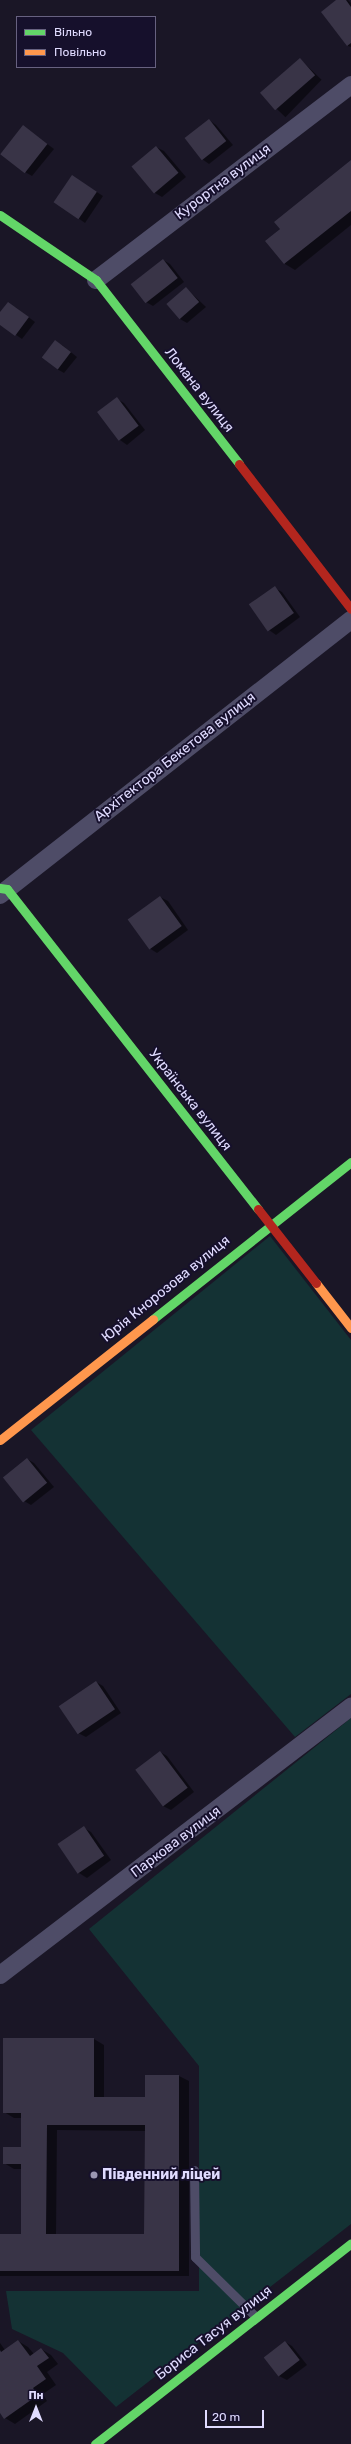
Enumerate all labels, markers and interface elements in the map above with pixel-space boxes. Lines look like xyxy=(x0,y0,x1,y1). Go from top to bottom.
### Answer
legend xyxy=(16,16,156,68)
text: Вільно xyxy=(54,25,92,39)
text: Повільно xyxy=(54,45,106,59)
street label: Курортна вулиця xyxy=(172,141,274,223)
street label: Ломана вулиця xyxy=(161,344,237,436)
street label: Архітектора Бекетова вулиця xyxy=(91,689,259,825)
street label: Українська вулиця xyxy=(145,1046,235,1154)
street label: Юрія Кнорозова вулиця xyxy=(98,1232,234,1346)
street label: Паркова вулиця xyxy=(128,1803,224,1881)
place label: Південний ліцей xyxy=(102,2167,220,2183)
marker: Південний ліцей xyxy=(89,2170,99,2180)
street label: Бориса Тасуя вулиця xyxy=(152,2282,276,2384)
north arrow xyxy=(16,2388,56,2428)
text: Пн xyxy=(28,2389,44,2402)
scale bar xyxy=(207,2402,266,2428)
text: 20 m xyxy=(212,2410,240,2424)

